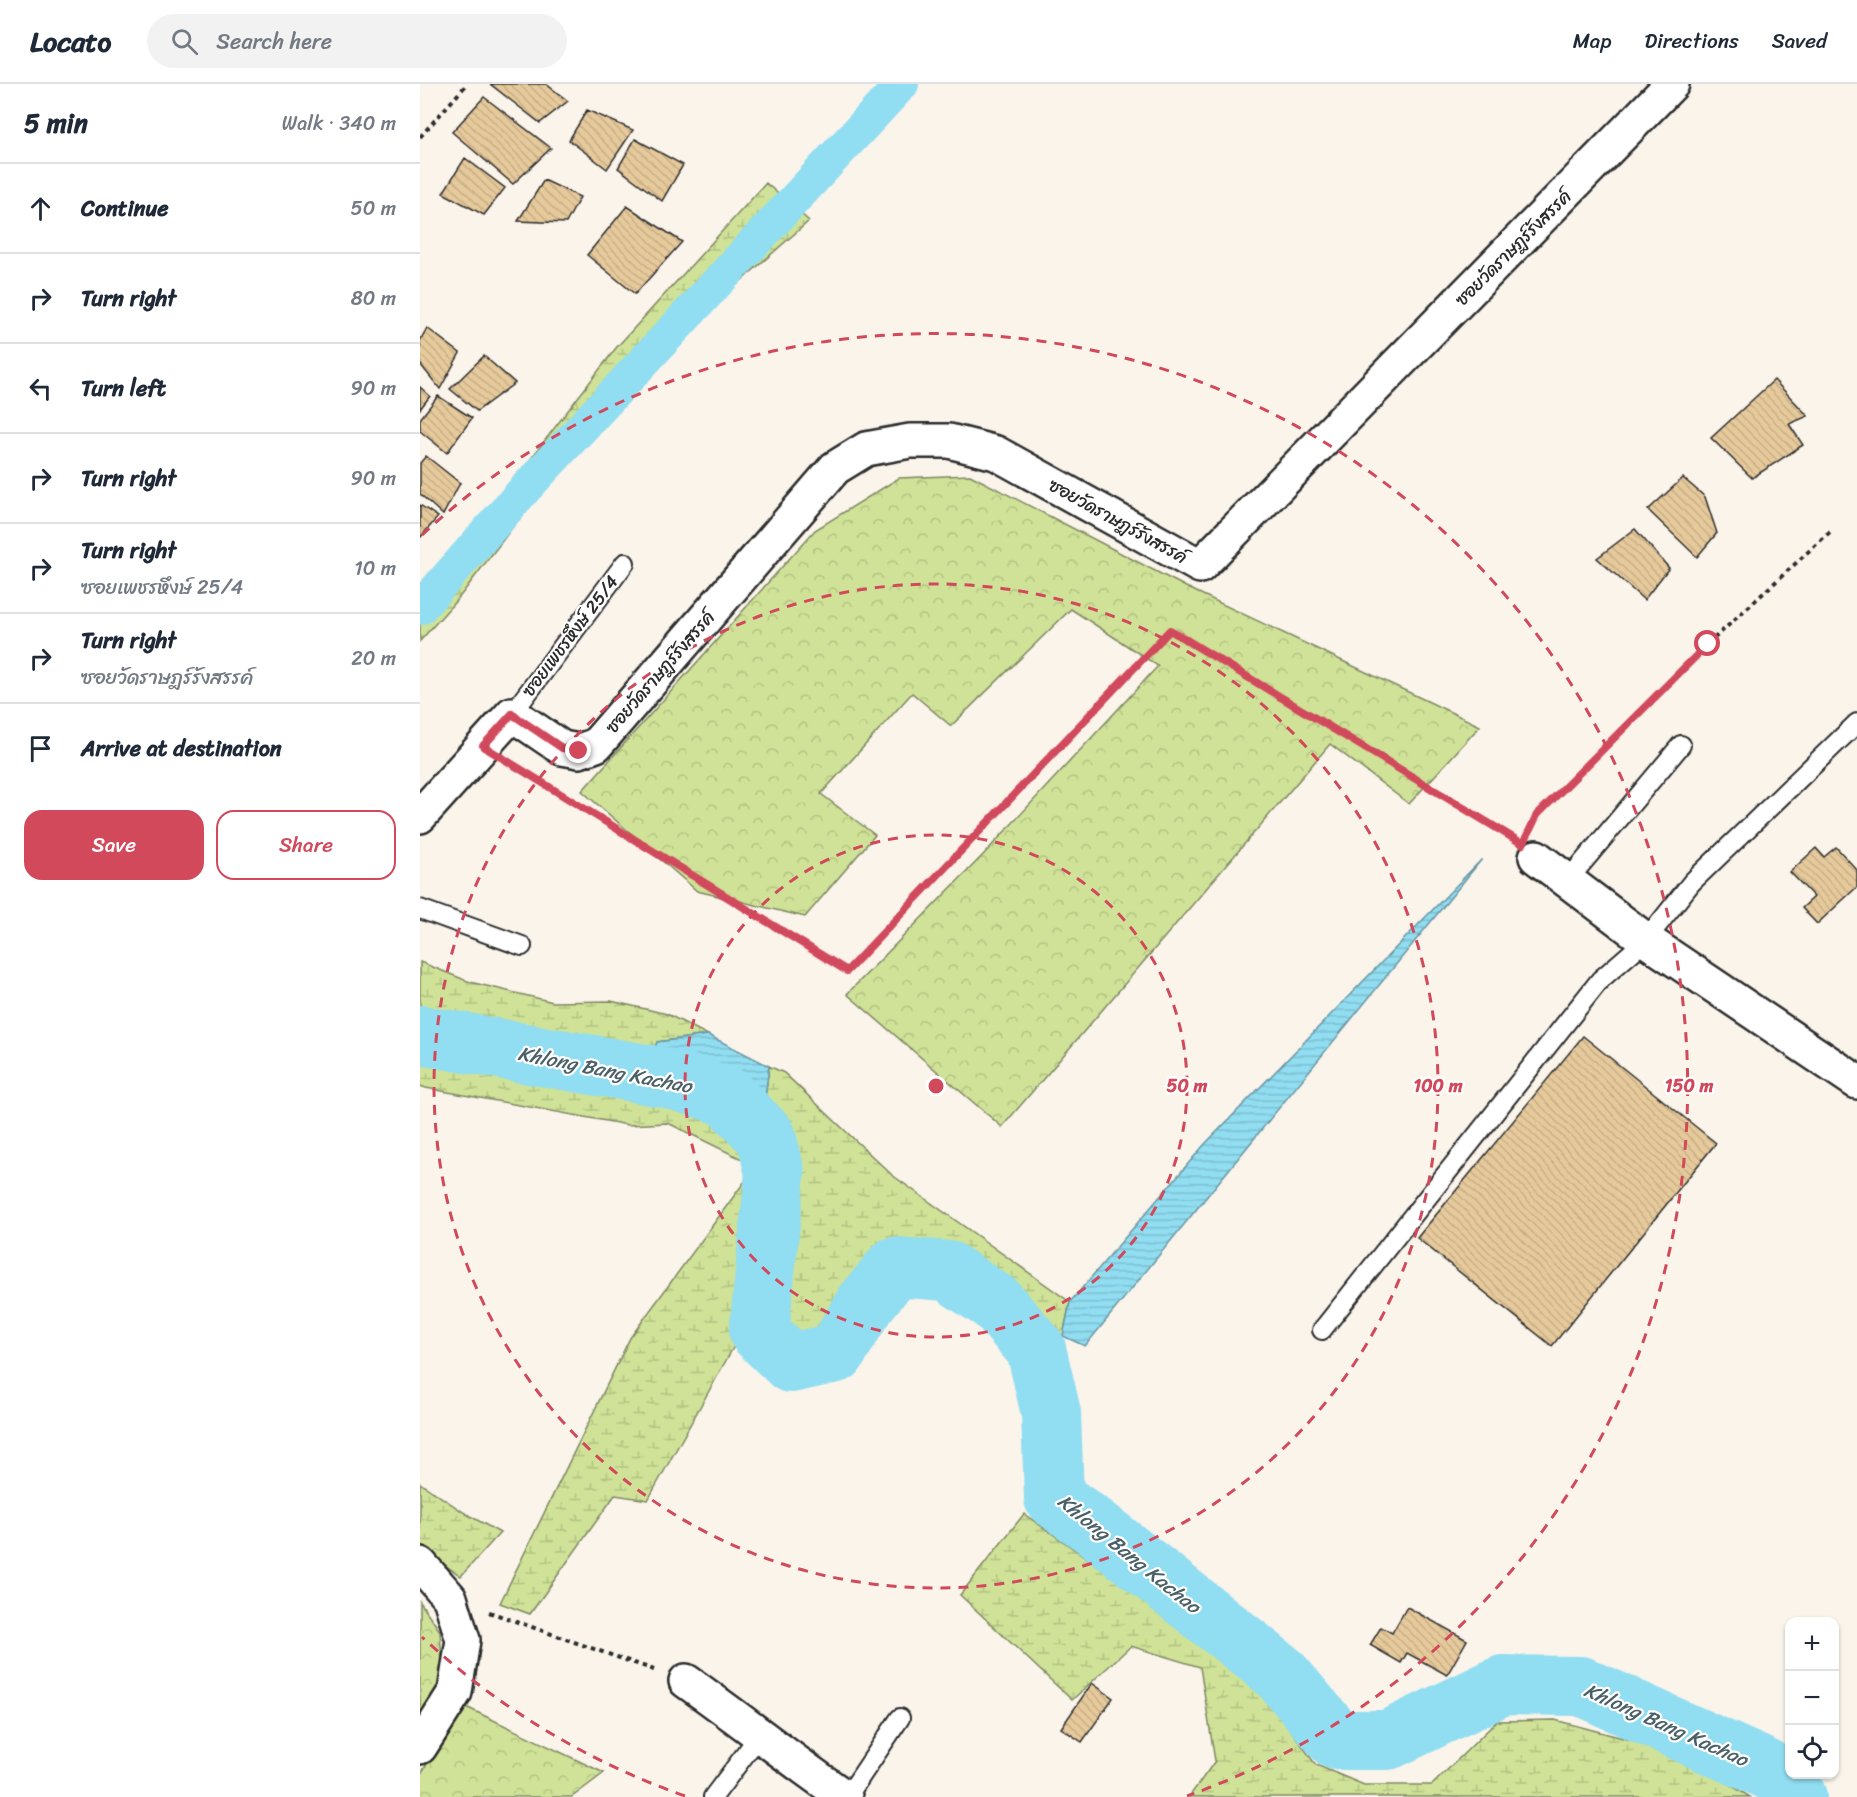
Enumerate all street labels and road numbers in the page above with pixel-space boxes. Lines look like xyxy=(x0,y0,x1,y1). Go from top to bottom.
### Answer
street label: ซอยวัดราษฎร์รังสรรค์ xyxy=(1447,180,1581,314)
street label: ซอยวัดราษฎร์รังสรรค์ xyxy=(1042,469,1196,574)
street label: ซอยเพชรหึงษ์ 25/4 xyxy=(513,568,627,704)
street label: ซอยวัดราษฎร์รังสรรค์ xyxy=(597,601,725,741)

